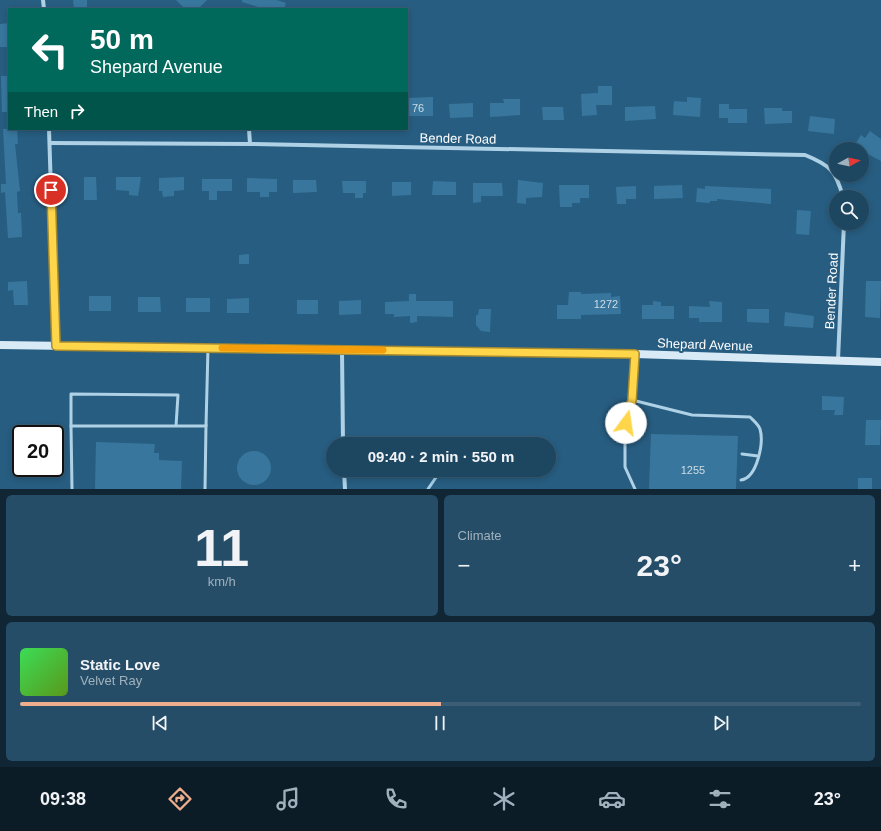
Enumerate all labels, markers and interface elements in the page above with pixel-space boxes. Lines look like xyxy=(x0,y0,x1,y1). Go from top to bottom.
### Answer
icon: left xyxy=(24,24,76,76)
text: 50 m xyxy=(90,24,154,55)
text: Shepard Avenue xyxy=(90,57,223,77)
icon: right xyxy=(66,100,88,122)
house number: 76 xyxy=(412,102,424,114)
text: Then xyxy=(24,103,58,120)
street label: Bender Road xyxy=(420,130,496,147)
north arrow xyxy=(829,142,869,182)
map controls xyxy=(829,142,869,230)
pin xyxy=(34,173,68,207)
icon: arrive xyxy=(40,179,62,201)
button: search xyxy=(829,190,869,230)
street label: Bender Road xyxy=(822,252,841,330)
house number: 1272 xyxy=(594,298,618,310)
street label: Shepard Avenue xyxy=(657,335,753,354)
position arrow xyxy=(605,402,647,444)
speed limit sign: 20 xyxy=(12,425,64,477)
text: 09:40 · 2 min · 550 m xyxy=(368,448,514,465)
house number: 1255 xyxy=(681,464,705,476)
text: 11 xyxy=(194,519,249,577)
text: Climate xyxy=(458,528,502,543)
text: 23° xyxy=(637,549,682,582)
text: − xyxy=(458,553,470,578)
text: + xyxy=(848,553,861,578)
text: km/h xyxy=(208,574,236,589)
text: Static Love xyxy=(80,656,160,673)
text: Velvet Ray xyxy=(80,673,142,688)
icon: previous xyxy=(149,712,171,734)
icon: pause xyxy=(429,712,451,734)
icon: next xyxy=(710,712,732,734)
icon: directions xyxy=(166,785,194,813)
icon: music xyxy=(274,785,302,813)
icon: phone xyxy=(382,785,410,813)
icon: climate xyxy=(490,785,518,813)
icon: car xyxy=(598,785,626,813)
icon: filters xyxy=(706,785,734,813)
text: 09:38 xyxy=(40,789,86,809)
text: 23° xyxy=(814,789,841,809)

